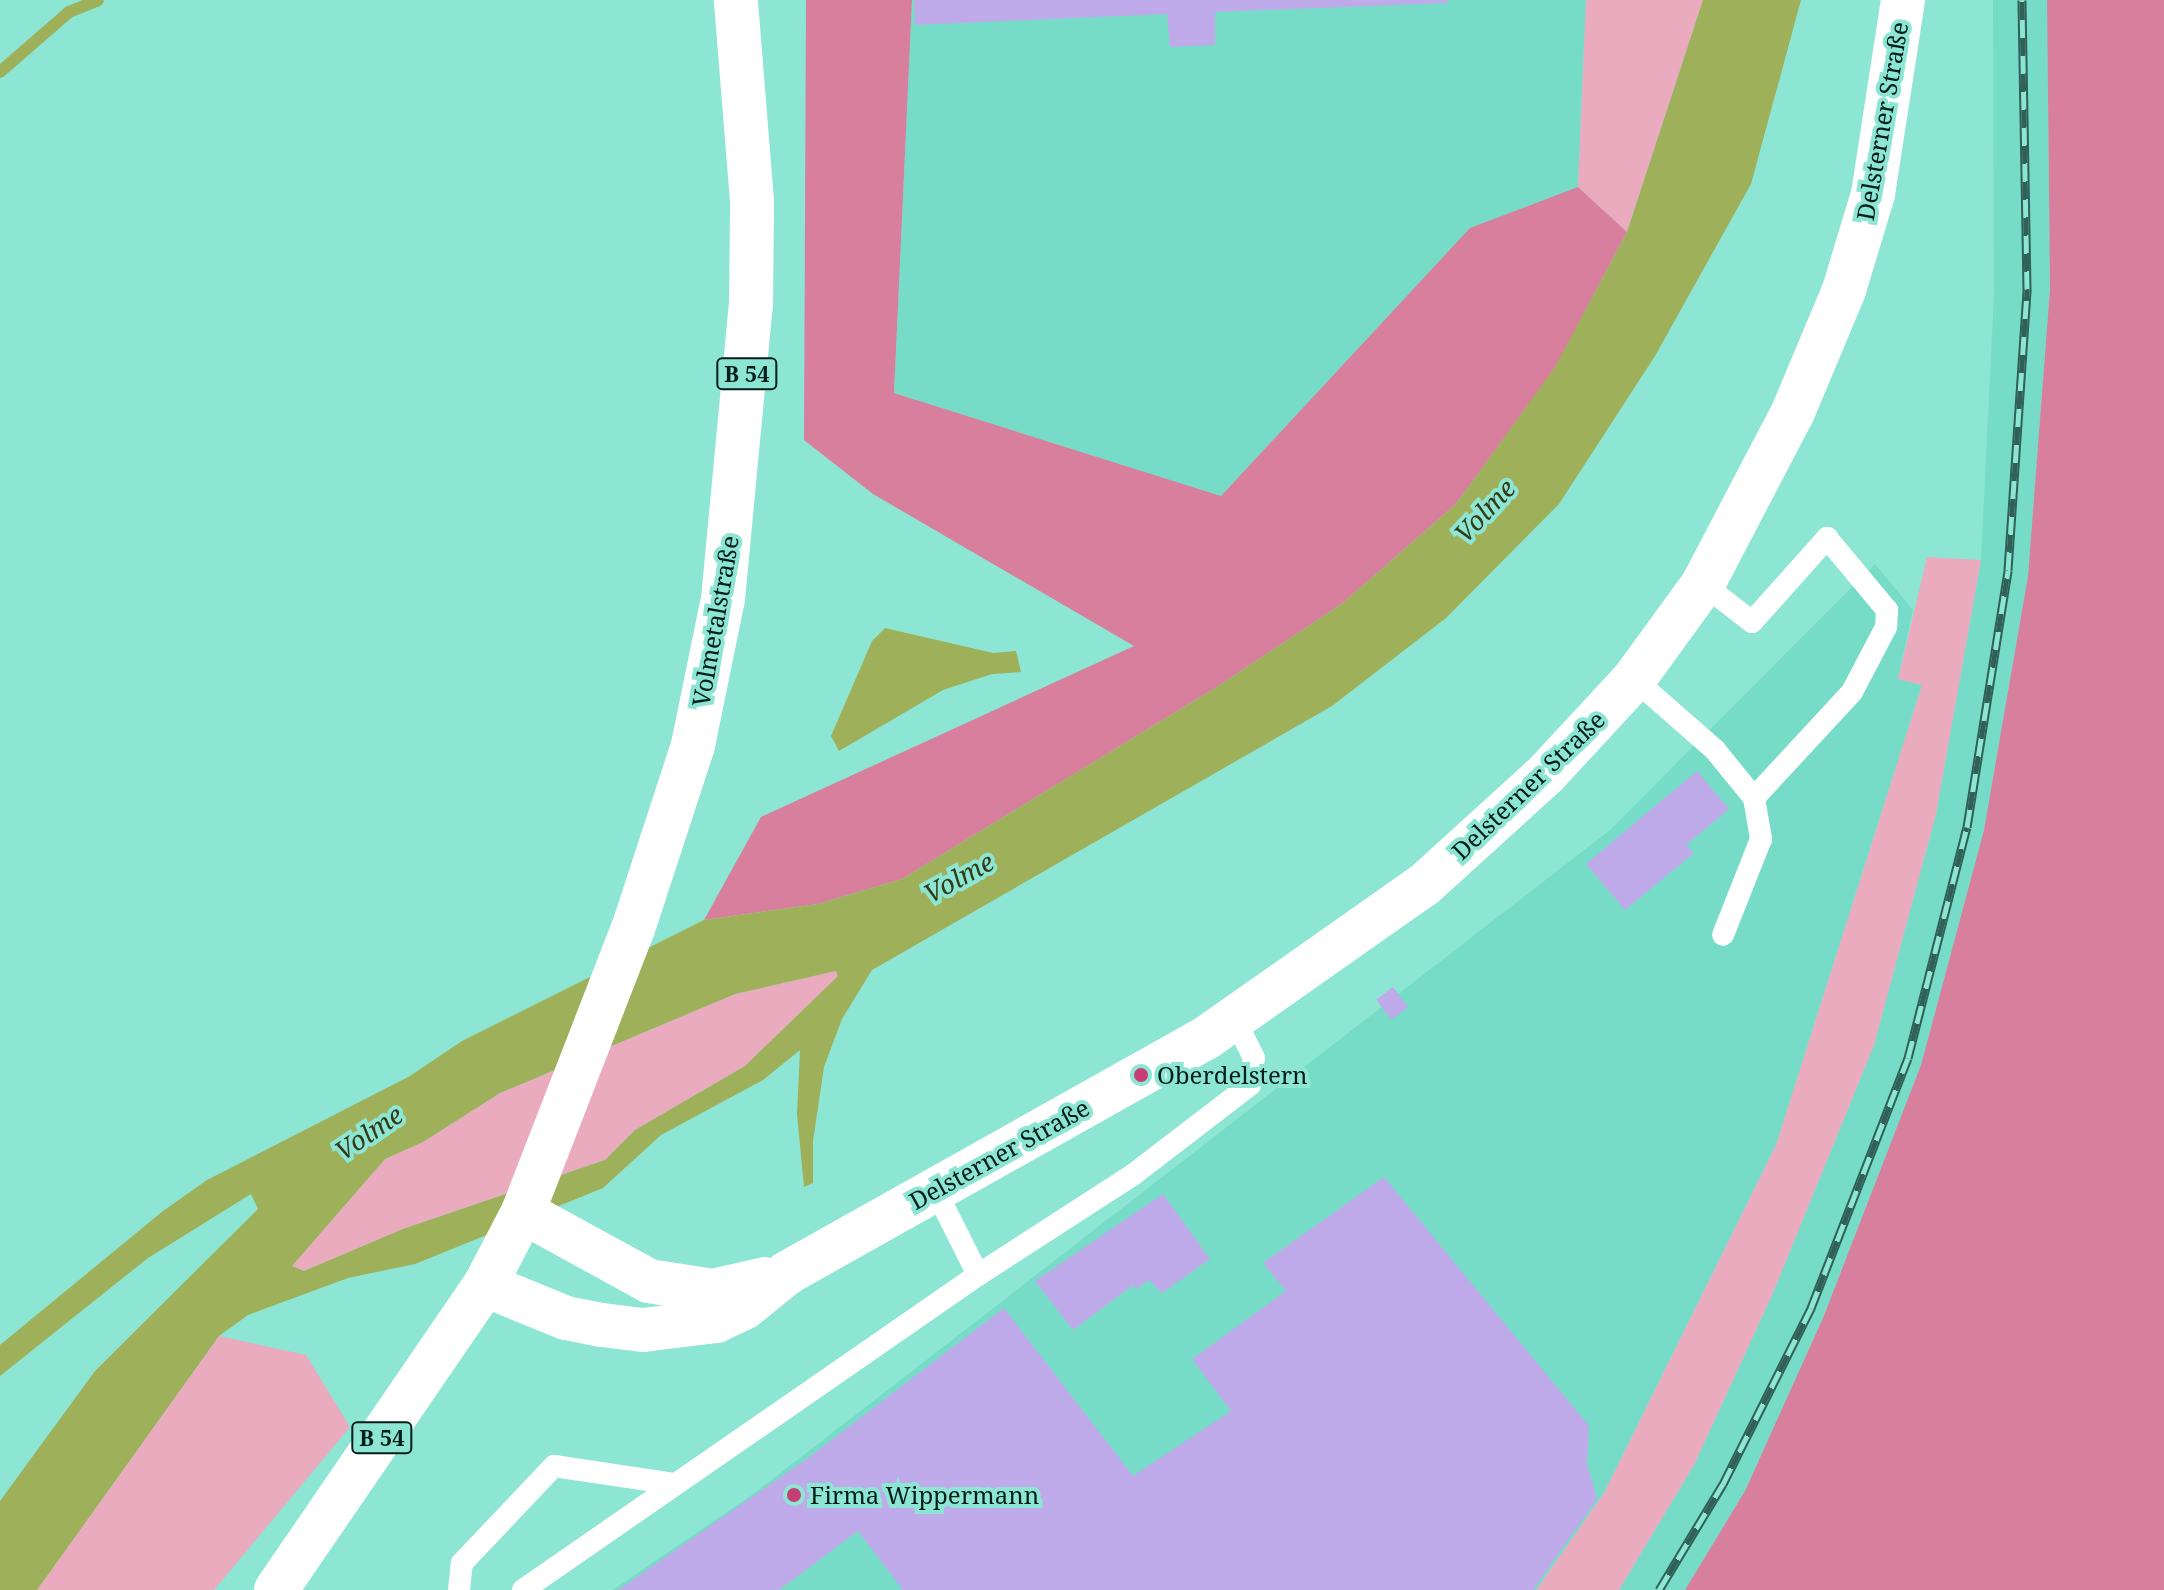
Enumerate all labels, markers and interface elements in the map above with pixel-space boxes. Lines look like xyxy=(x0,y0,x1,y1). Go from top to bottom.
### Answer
street label: Delsterner Straße xyxy=(1850,19,1914,223)
road number: B 54 xyxy=(715,356,779,392)
water label: Volme xyxy=(1448,473,1522,549)
street label: Volmetalstraße xyxy=(686,533,744,709)
street label: Delsterner Straße xyxy=(1446,705,1610,865)
water label: Volme xyxy=(919,846,999,910)
place label: Oberdelstern xyxy=(1157,1061,1308,1089)
marker: Oberdelstern xyxy=(1132,1066,1150,1084)
street label: Delsterner Straße xyxy=(904,1093,1094,1215)
water label: Volme xyxy=(329,1099,409,1167)
road number: B 54 xyxy=(350,1420,414,1456)
place label: Firma Wippermann xyxy=(810,1481,1039,1509)
marker: Firma Wippermann xyxy=(785,1486,803,1504)

